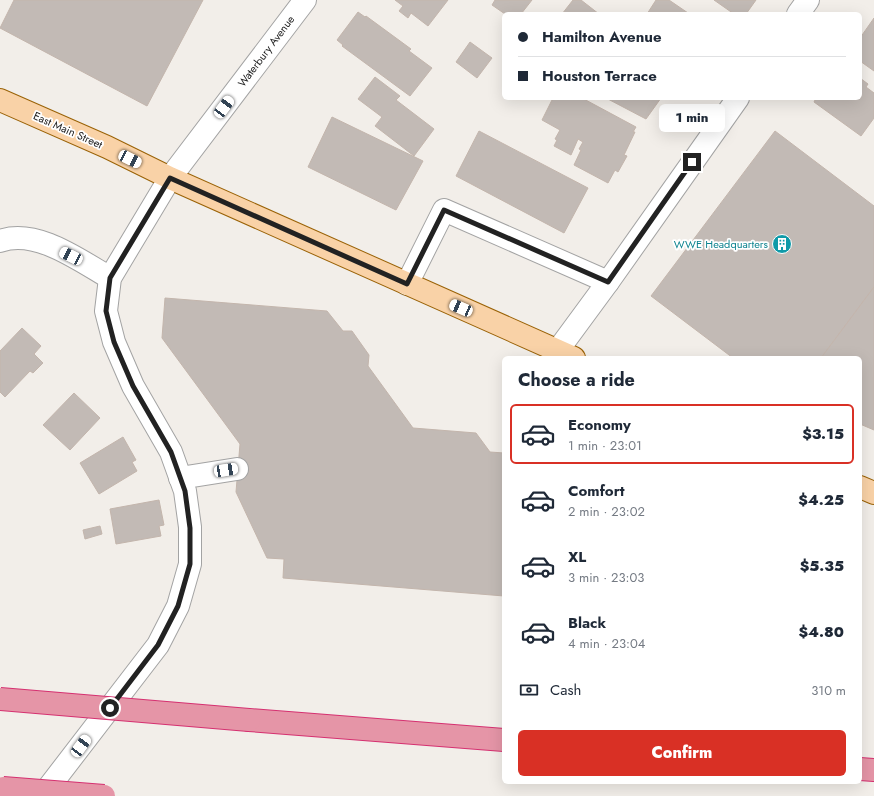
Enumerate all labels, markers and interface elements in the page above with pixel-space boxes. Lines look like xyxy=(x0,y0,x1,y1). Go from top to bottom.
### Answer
street label: Waterbury Avenue xyxy=(234,12,298,90)
text: Hamilton Avenue xyxy=(542,26,662,48)
text: Houston Terrace xyxy=(542,65,657,87)
car xyxy=(212,94,236,120)
callout: 1 min xyxy=(659,104,725,132)
street label: East Main Street xyxy=(31,108,105,153)
text: 1 min xyxy=(676,108,708,127)
car xyxy=(117,148,143,170)
route end xyxy=(683,153,701,171)
building icon: WWE Headquarters xyxy=(771,233,793,255)
place label: WWE Headquarters xyxy=(674,236,769,252)
car xyxy=(58,245,84,267)
car xyxy=(448,298,474,318)
text: Choose a ride xyxy=(518,367,635,393)
text: Economy xyxy=(568,414,631,436)
icon: car xyxy=(520,416,556,452)
text: $3.15 xyxy=(802,423,844,445)
text: 1 min · 23:01 xyxy=(568,436,642,455)
car xyxy=(213,462,239,478)
text: Comfort xyxy=(568,480,625,502)
icon: car xyxy=(520,482,556,518)
text: $4.25 xyxy=(798,489,844,511)
text: 2 min · 23:02 xyxy=(568,502,645,521)
text: XL xyxy=(568,546,586,568)
icon: car xyxy=(520,548,556,584)
text: $5.35 xyxy=(800,555,844,577)
text: 3 min · 23:03 xyxy=(568,568,644,587)
text: Black xyxy=(568,612,606,634)
icon: car xyxy=(520,614,556,650)
text: $4.80 xyxy=(799,621,844,643)
text: 4 min · 23:04 xyxy=(568,634,645,653)
icon: cash xyxy=(518,679,540,701)
text: Cash xyxy=(550,679,581,701)
text: 310 m xyxy=(811,681,846,700)
route start xyxy=(101,699,119,717)
button: Confirm xyxy=(518,730,846,776)
car xyxy=(69,733,93,759)

